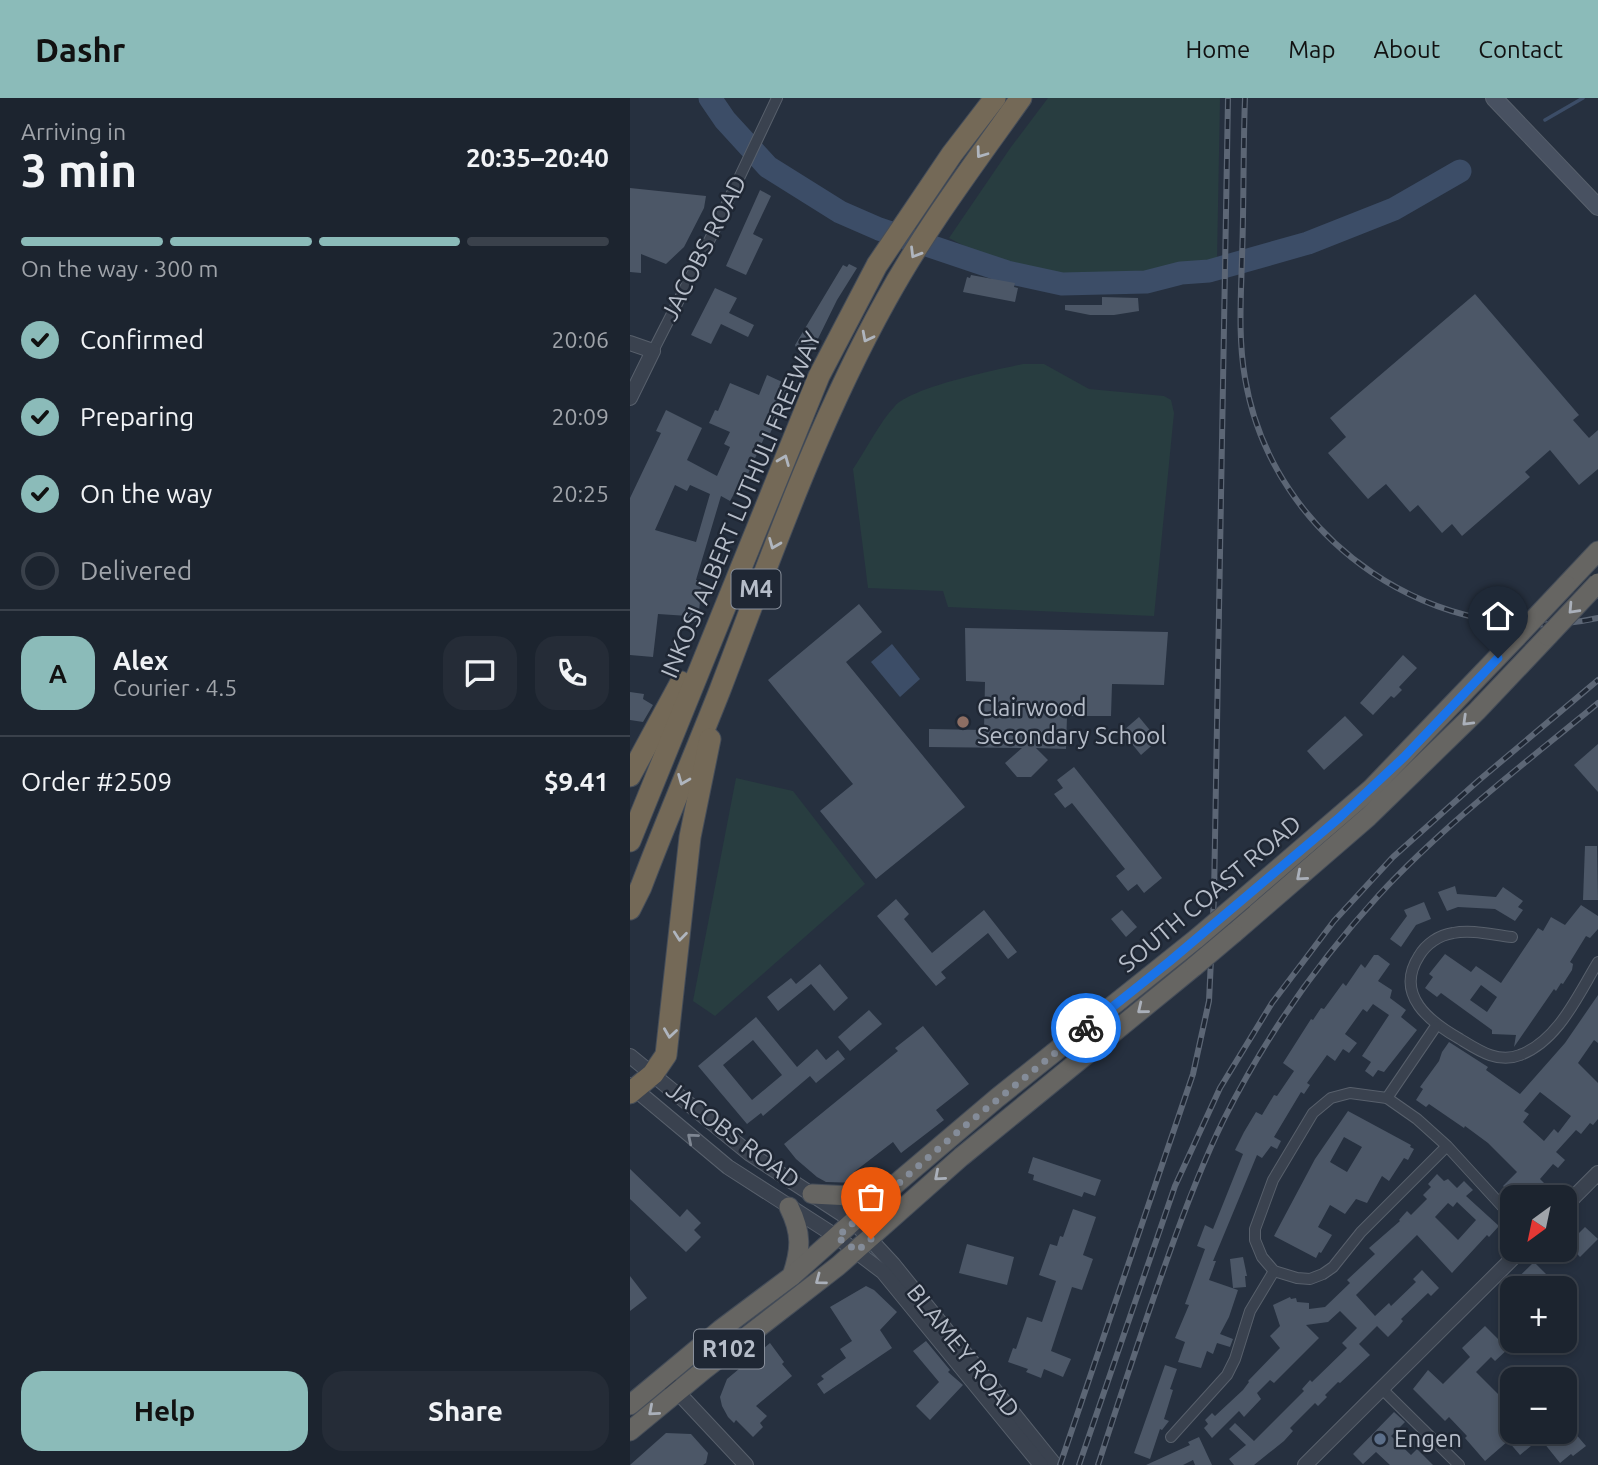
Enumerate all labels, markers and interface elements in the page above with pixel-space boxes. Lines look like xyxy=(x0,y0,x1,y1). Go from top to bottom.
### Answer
text: Dashr xyxy=(35,31,125,68)
text: Home xyxy=(1185,36,1250,63)
text: Map xyxy=(1288,36,1335,63)
text: About xyxy=(1373,36,1440,63)
text: Contact xyxy=(1478,36,1563,63)
text: Arriving in xyxy=(21,119,126,144)
text: 20:35–20:40 xyxy=(466,143,609,172)
text: 3 min xyxy=(21,144,137,196)
one-way arrow xyxy=(977,145,989,158)
street label: JACOBS ROAD xyxy=(655,171,752,325)
one-way arrow xyxy=(910,245,923,258)
text: On the way · 300 m xyxy=(21,256,218,281)
icon: check xyxy=(21,321,59,359)
text: Confirmed xyxy=(80,325,204,354)
text: 20:06 xyxy=(551,327,609,352)
street label: INKOSI ALBERT LUTHULI FREEWAY xyxy=(655,328,826,682)
one-way arrow xyxy=(861,330,875,342)
icon: check xyxy=(21,398,59,436)
text: Preparing xyxy=(80,402,194,431)
text: 20:09 xyxy=(551,404,609,429)
one-way arrow xyxy=(776,454,790,467)
icon: check xyxy=(21,475,59,513)
text: On the way xyxy=(80,479,212,508)
text: 20:25 xyxy=(551,481,609,506)
one-way arrow xyxy=(768,538,782,550)
text: Delivered xyxy=(80,556,192,585)
road number: M4 xyxy=(732,569,780,608)
pin xyxy=(1468,586,1528,658)
icon: home xyxy=(1479,597,1517,635)
one-way arrow xyxy=(1568,601,1581,614)
button: chat xyxy=(443,636,517,710)
button: phone xyxy=(535,636,609,710)
text: Alex xyxy=(113,646,168,675)
text: A xyxy=(49,659,67,688)
text: Courier · 4.5 xyxy=(113,675,237,700)
place label: Clairwood Secondary School xyxy=(977,694,1167,749)
one-way arrow xyxy=(1462,712,1475,725)
marker: Clairwood Secondary School xyxy=(955,714,971,730)
text: Order #2509 xyxy=(21,767,172,796)
text: $9.41 xyxy=(544,767,609,796)
one-way arrow xyxy=(677,772,691,785)
street label: SOUTH COAST ROAD xyxy=(1113,810,1306,978)
one-way arrow xyxy=(1296,868,1309,880)
one-way arrow xyxy=(673,931,688,942)
courier xyxy=(1051,993,1121,1063)
one-way arrow xyxy=(1137,1001,1150,1013)
icon: bike xyxy=(1067,1009,1105,1047)
one-way arrow xyxy=(662,1027,677,1039)
street label: JACOBS ROAD xyxy=(662,1076,805,1193)
one-way arrow xyxy=(687,1134,700,1146)
pin xyxy=(841,1167,901,1239)
one-way arrow xyxy=(934,1168,947,1180)
icon: bag xyxy=(852,1178,890,1216)
north arrow xyxy=(1500,1185,1577,1262)
map controls xyxy=(1500,1185,1577,1444)
one-way arrow xyxy=(815,1272,828,1285)
button: + xyxy=(1500,1276,1577,1353)
street label: BLAMEY ROAD xyxy=(902,1279,1025,1423)
road number: R102 xyxy=(694,1330,764,1368)
button: − xyxy=(1500,1367,1577,1444)
button: Help xyxy=(21,1371,308,1451)
button: Share xyxy=(322,1371,609,1451)
one-way arrow xyxy=(649,1403,662,1415)
place label: Engen xyxy=(1394,1425,1462,1452)
marker: Engen xyxy=(1372,1431,1388,1447)

